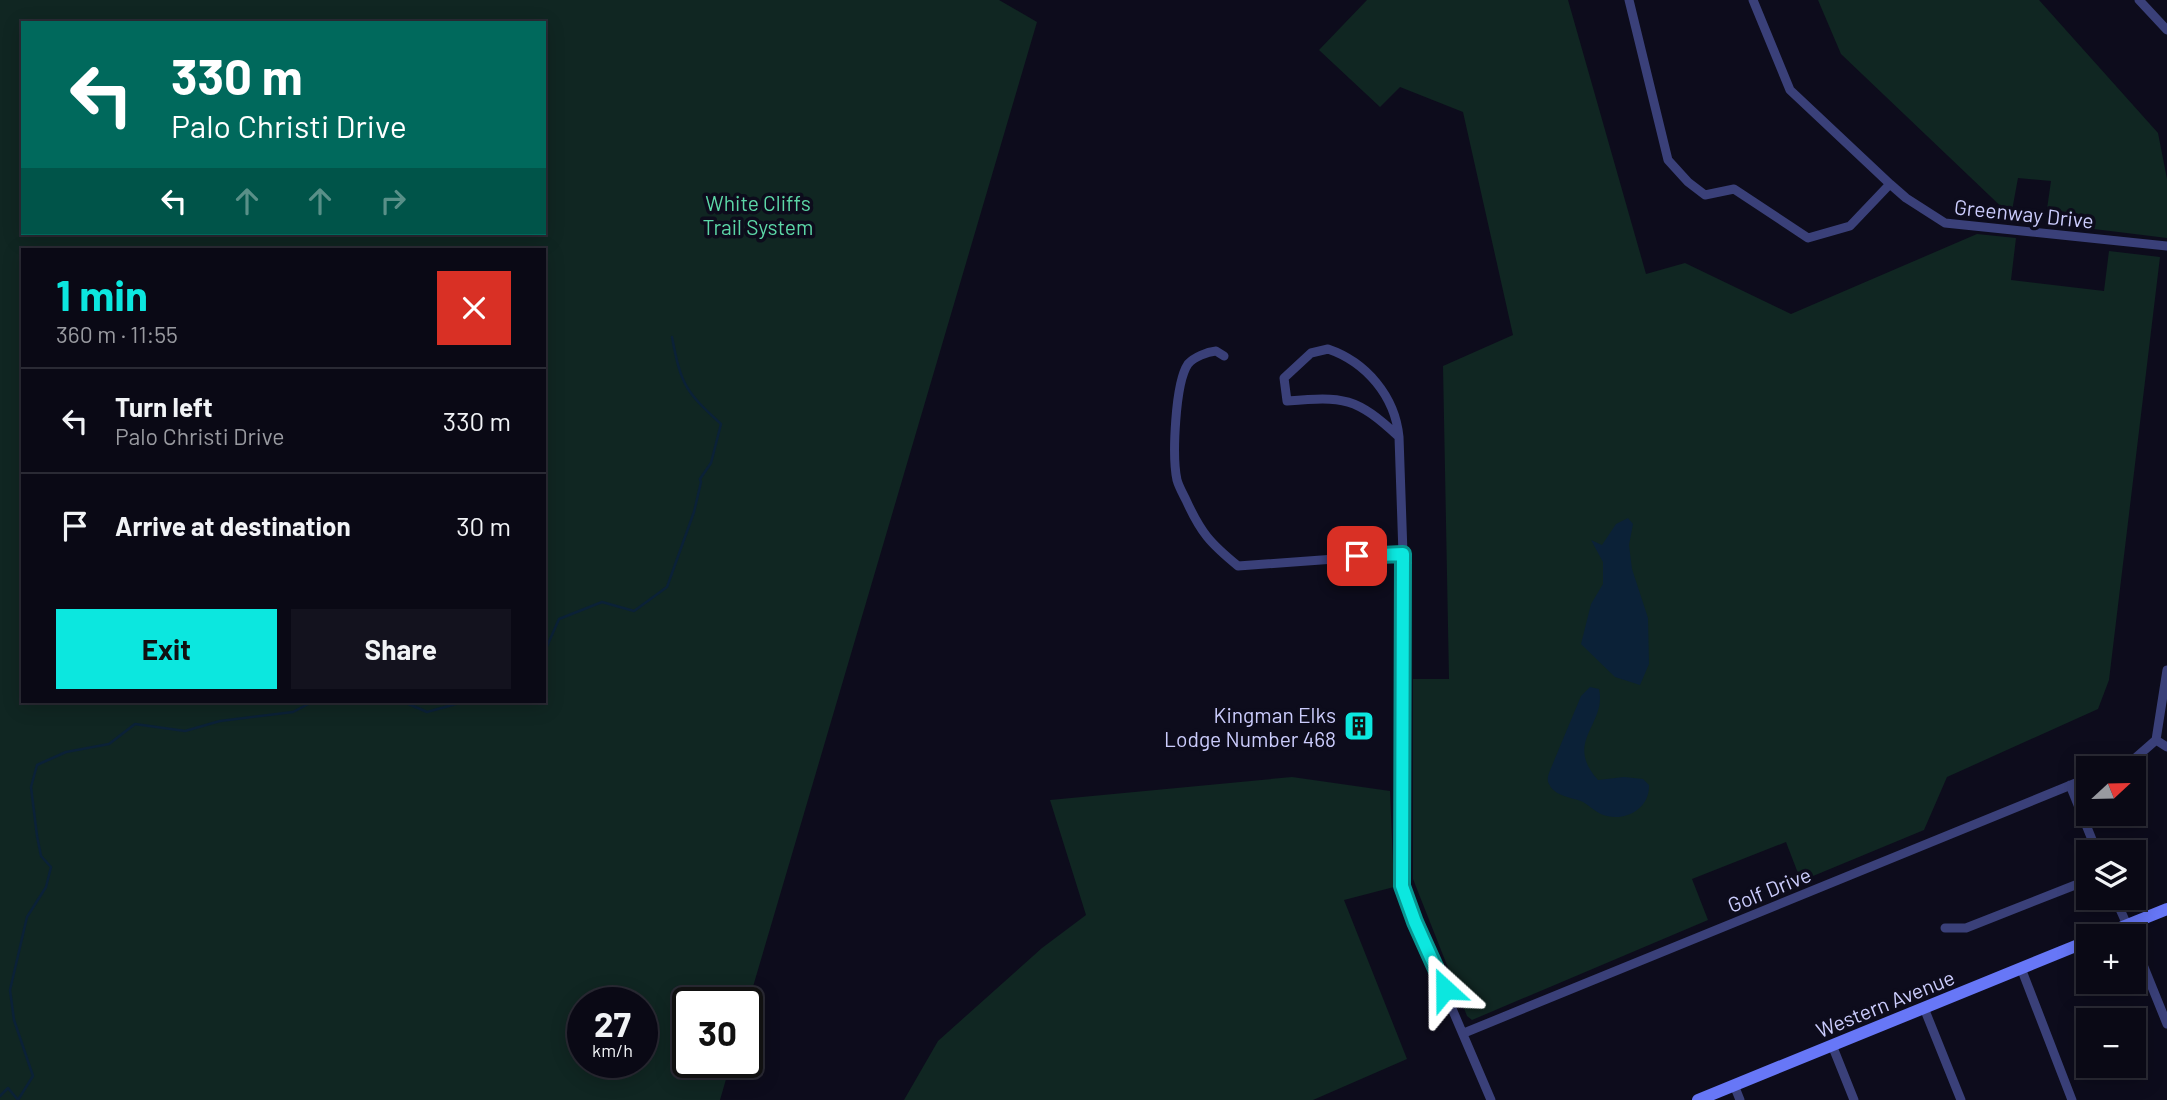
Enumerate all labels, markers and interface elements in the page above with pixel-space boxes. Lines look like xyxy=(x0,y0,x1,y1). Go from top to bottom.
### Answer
text: 330 m xyxy=(171,46,303,105)
icon: left xyxy=(56,49,147,140)
text: Palo Christi Drive xyxy=(171,106,407,144)
icon: left xyxy=(155,182,193,220)
icon: ahead xyxy=(228,182,266,220)
icon: ahead xyxy=(301,182,339,220)
icon: right xyxy=(374,182,412,220)
park label: White Cliffs Trail System xyxy=(703,190,813,239)
street label: Greenway Drive xyxy=(1953,193,2095,233)
text: 1 min xyxy=(56,269,148,319)
button: close xyxy=(437,271,511,345)
text: 360 m · 11:55 xyxy=(56,320,178,348)
text: Turn left xyxy=(115,391,213,422)
icon: left xyxy=(56,402,94,440)
text: 330 m xyxy=(443,405,511,436)
text: Palo Christi Drive xyxy=(115,422,284,450)
icon: arrive xyxy=(56,507,94,545)
text: Arrive at destination xyxy=(115,510,351,541)
text: 30 m xyxy=(456,510,511,541)
pin xyxy=(1327,526,1387,586)
icon: arrive xyxy=(1338,537,1376,575)
button: Exit xyxy=(56,609,277,689)
button: Share xyxy=(291,609,511,689)
place label: Kingman Elks Lodge Number 468 xyxy=(1164,702,1336,751)
building icon: Kingman Elks Lodge Number 468 xyxy=(1342,709,1376,743)
north arrow xyxy=(2076,756,2146,826)
map controls xyxy=(2076,756,2146,1078)
button: layers xyxy=(2076,840,2146,910)
street label: Golf Drive xyxy=(1724,861,1814,917)
button: + xyxy=(2076,924,2146,994)
position arrow xyxy=(1408,952,1482,1026)
street label: Western Avenue xyxy=(1812,964,1958,1042)
speed limit sign: 30 xyxy=(672,987,763,1078)
text: 27 xyxy=(594,1002,631,1044)
button: − xyxy=(2076,1008,2146,1078)
text: km/h xyxy=(592,1039,633,1061)

